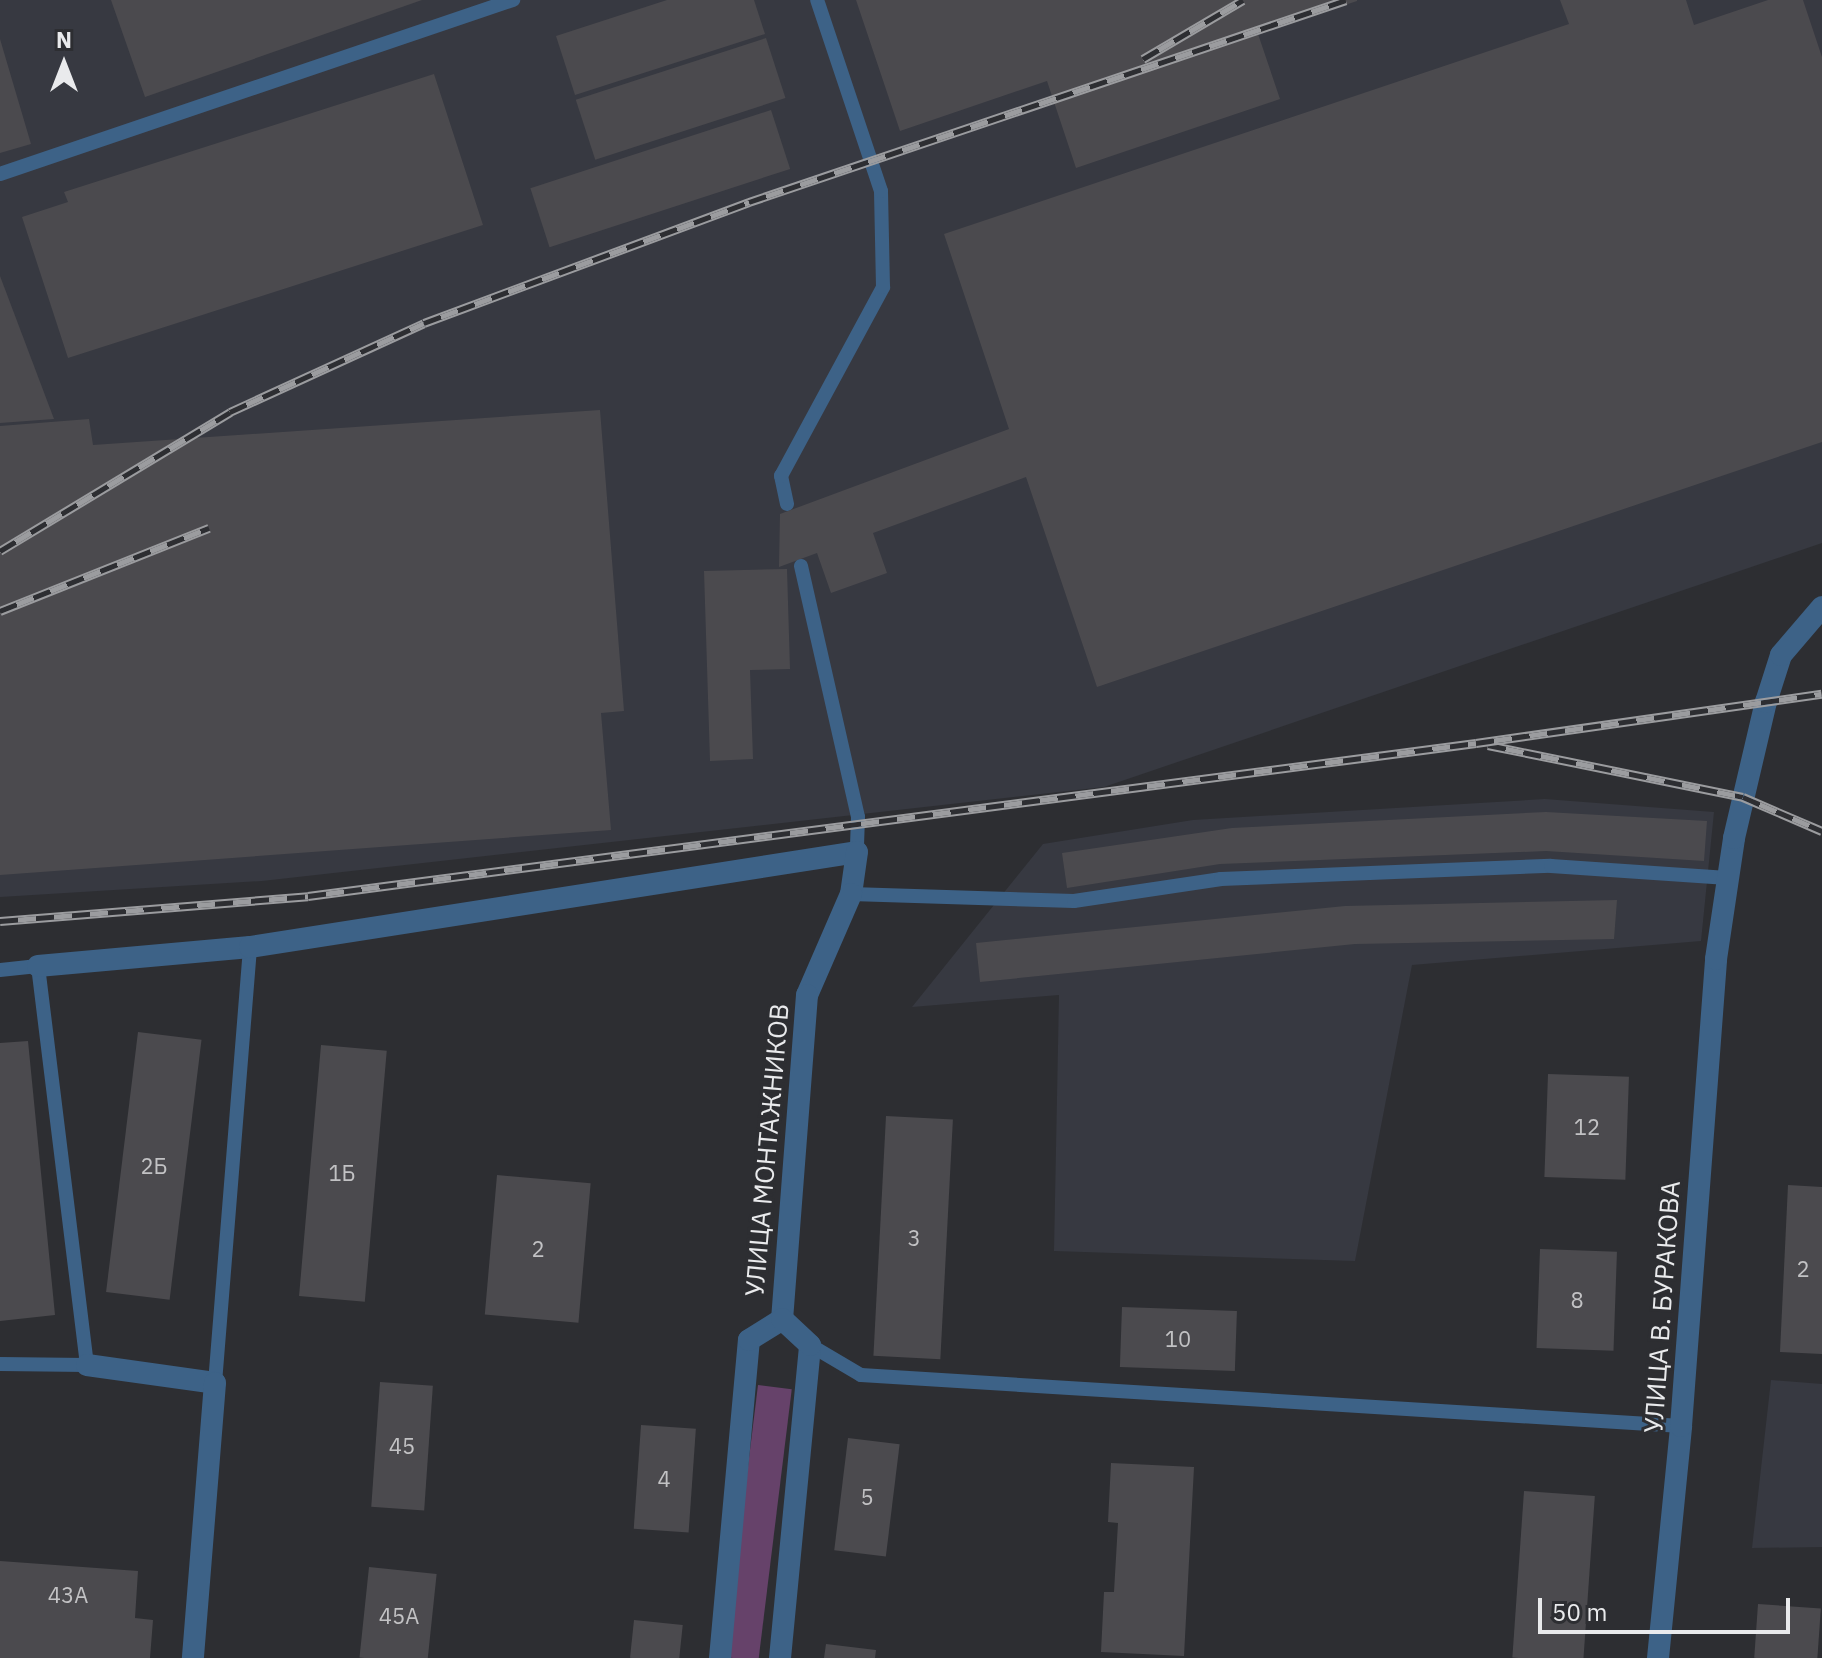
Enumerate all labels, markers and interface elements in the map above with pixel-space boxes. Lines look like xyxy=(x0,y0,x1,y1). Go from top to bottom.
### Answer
north arrow xyxy=(24,24,104,104)
text: N xyxy=(56,25,72,54)
street label: УЛИЦА МОНТАЖНИКОВ xyxy=(739,1002,795,1298)
house number: 12 xyxy=(1574,1114,1600,1140)
house number: 2Б xyxy=(140,1153,168,1179)
house number: 1Б xyxy=(328,1160,356,1186)
street label: УЛИЦА В. БУРАКОВА xyxy=(1638,1180,1686,1434)
house number: 3 xyxy=(907,1225,921,1251)
house number: 2 xyxy=(531,1236,545,1262)
house number: 2 xyxy=(1796,1256,1810,1282)
house number: 8 xyxy=(1570,1287,1584,1313)
house number: 10 xyxy=(1165,1326,1191,1352)
house number: 45 xyxy=(389,1433,415,1459)
house number: 4 xyxy=(657,1466,671,1492)
house number: 5 xyxy=(860,1484,874,1510)
house number: 43А xyxy=(48,1582,88,1608)
scale bar xyxy=(1542,1582,1794,1632)
text: 50 m xyxy=(1552,1596,1607,1628)
house number: 45А xyxy=(379,1603,419,1629)

